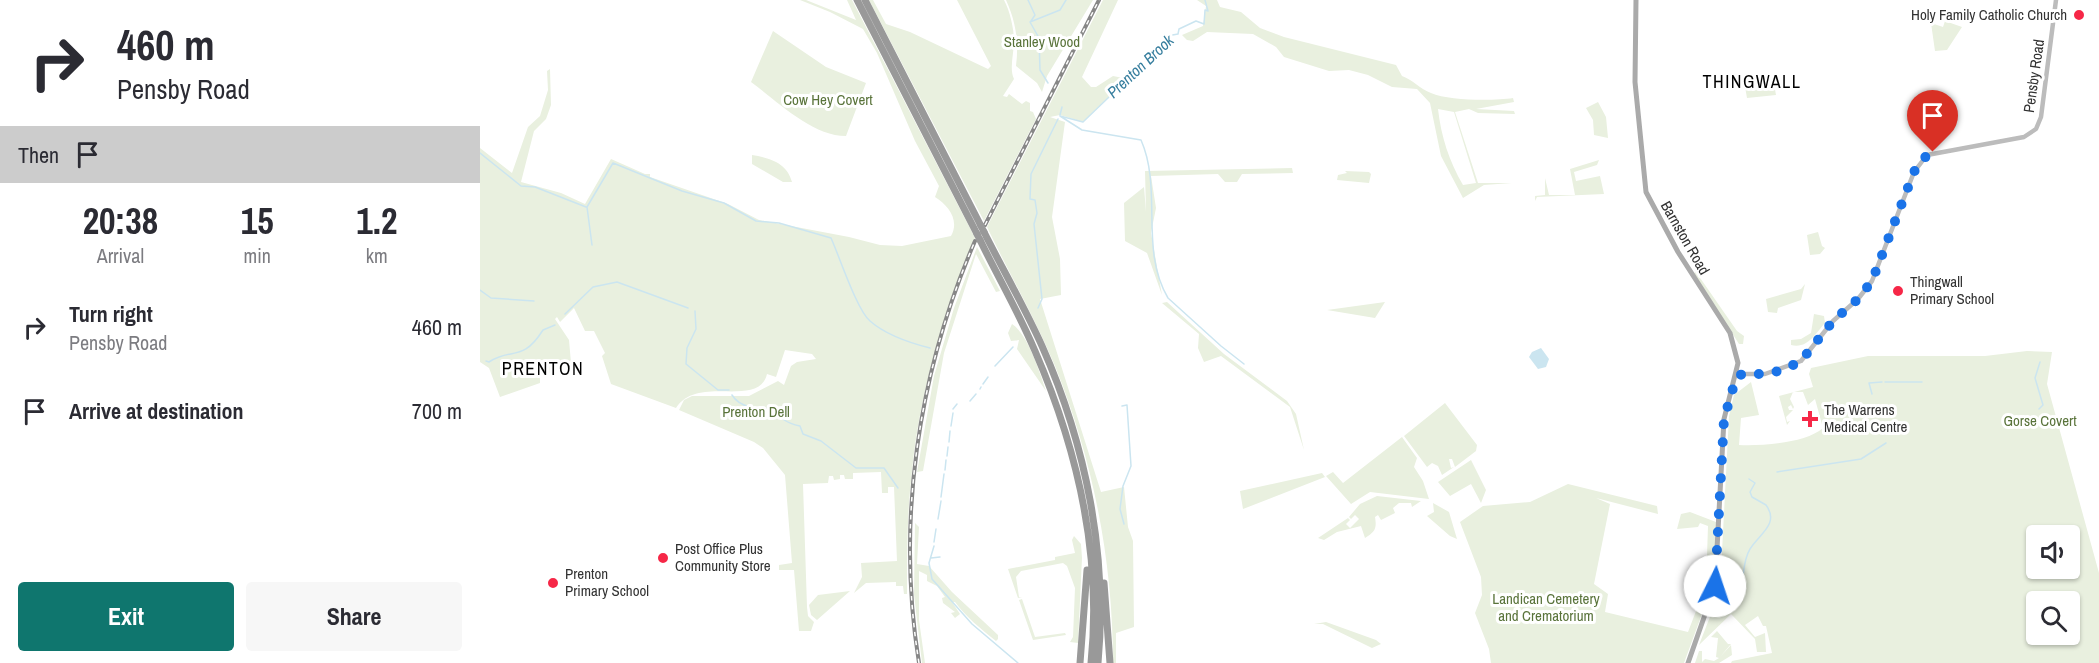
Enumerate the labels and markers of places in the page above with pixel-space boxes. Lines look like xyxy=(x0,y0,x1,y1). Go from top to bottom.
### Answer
place label: Holy Family Catholic Church xyxy=(1911,4,2067,25)
marker: Holy Family Catholic Church xyxy=(2072,8,2086,22)
pin xyxy=(1907,90,1958,152)
place label: Thingwall Primary School xyxy=(1910,271,1994,309)
marker: Thingwall Primary School xyxy=(1891,284,1905,298)
place label: The Warrens Medical Centre xyxy=(1824,399,1908,437)
marker: The Warrens Medical Centre xyxy=(1801,410,1819,428)
place label: Post Office Plus Community Store xyxy=(675,538,771,576)
marker: Post Office Plus Community Store xyxy=(656,551,670,565)
place label: Prenton Primary School xyxy=(565,563,649,601)
marker: Prenton Primary School xyxy=(546,576,560,590)

